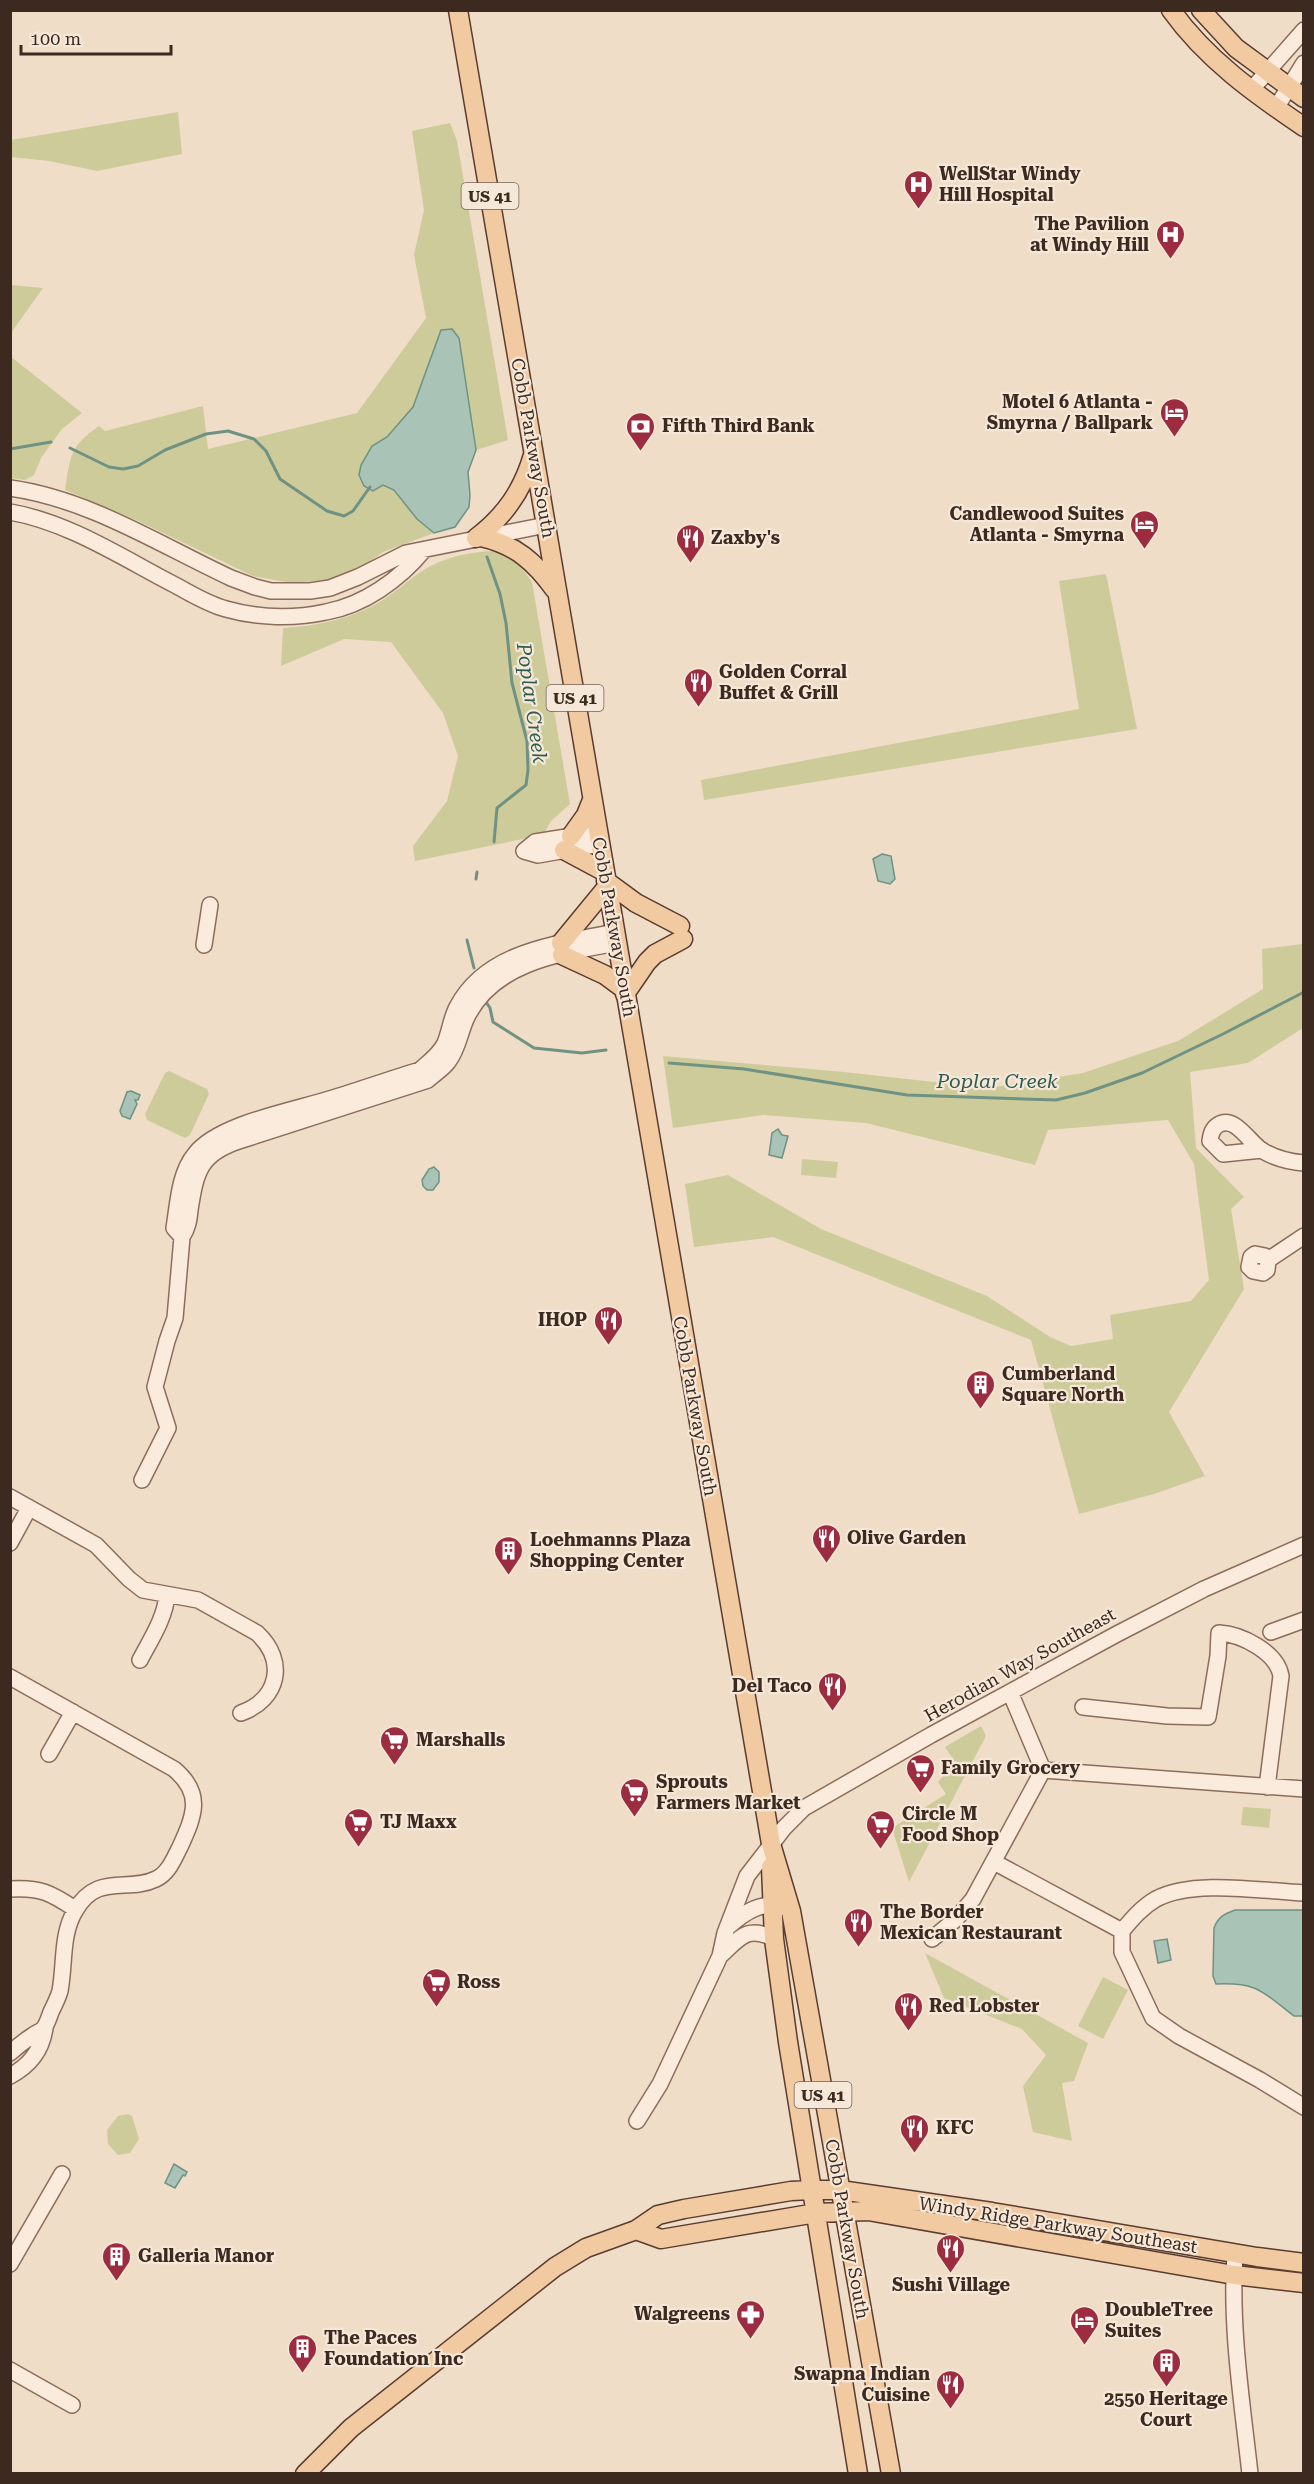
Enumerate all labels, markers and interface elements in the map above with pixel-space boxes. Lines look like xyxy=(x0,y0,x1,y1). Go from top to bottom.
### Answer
scale bar xyxy=(21,18,171,56)
text: 100 m xyxy=(30,28,81,49)
place label: WellStar Windy Hill Hospital xyxy=(939,163,1081,205)
hospital icon: WellStar Windy Hill Hospital xyxy=(902,168,934,210)
road number: US 41 xyxy=(462,183,518,209)
place label: The Pavilion at Windy Hill xyxy=(1030,213,1149,255)
hospital icon: The Pavilion at Windy Hill xyxy=(1154,218,1186,260)
street label: Cobb Parkway South xyxy=(507,356,560,540)
place label: Motel 6 Atlanta - Smyrna / Ballpark xyxy=(987,391,1154,433)
hotel icon: Motel 6 Atlanta - Smyrna / Ballpark xyxy=(1158,396,1190,438)
bank icon: Fifth Third Bank xyxy=(625,410,657,452)
place label: Fifth Third Bank xyxy=(662,415,815,436)
place label: Candlewood Suites Atlanta - Smyrna xyxy=(949,503,1124,545)
hotel icon: Candlewood Suites Atlanta - Smyrna xyxy=(1129,508,1161,550)
restaurant icon: Zaxby's xyxy=(674,522,706,564)
place label: Zaxby's xyxy=(711,527,780,548)
water label: Poplar Creek xyxy=(512,640,552,765)
place label: Golden Corral Buffet & Grill xyxy=(719,661,847,703)
restaurant icon: Golden Corral Buffet & Grill xyxy=(682,666,714,708)
road number: US 41 xyxy=(546,685,604,711)
street label: Cobb Parkway South xyxy=(588,835,641,1019)
water label: Poplar Creek xyxy=(935,1069,1058,1093)
restaurant icon: IHOP xyxy=(592,1304,624,1346)
place label: IHOP xyxy=(538,1309,588,1330)
street label: Cobb Parkway South xyxy=(669,1314,722,1498)
place label: Cumberland Square North xyxy=(1002,1363,1124,1405)
building icon: Cumberland Square North xyxy=(965,1368,997,1410)
restaurant icon: Olive Garden xyxy=(810,1522,842,1564)
place label: Olive Garden xyxy=(847,1527,966,1548)
place label: Loehmanns Plaza Shopping Center xyxy=(530,1529,691,1571)
building icon: Loehmanns Plaza Shopping Center xyxy=(493,1534,525,1576)
street label: Herodian Way Southeast xyxy=(921,1603,1119,1726)
restaurant icon: Del Taco xyxy=(817,1670,849,1712)
place label: Del Taco xyxy=(732,1675,812,1696)
supermarket icon: Marshalls xyxy=(379,1724,411,1766)
place label: Marshalls xyxy=(416,1729,505,1750)
supermarket icon: Family Grocery xyxy=(904,1752,936,1794)
place label: Family Grocery xyxy=(941,1757,1080,1778)
place label: Sprouts Farmers Market xyxy=(656,1771,801,1813)
supermarket icon: Sprouts Farmers Market xyxy=(619,1776,651,1818)
place label: Circle M Food Shop xyxy=(902,1803,999,1845)
supermarket icon: TJ Maxx xyxy=(343,1806,375,1848)
supermarket icon: Circle M Food Shop xyxy=(865,1808,897,1850)
place label: TJ Maxx xyxy=(380,1811,457,1832)
place label: The Border Mexican Restaurant xyxy=(880,1901,1062,1943)
restaurant icon: The Border Mexican Restaurant xyxy=(843,1906,875,1948)
supermarket icon: Ross xyxy=(420,1966,452,2008)
place label: Ross xyxy=(457,1971,500,1992)
restaurant icon: Red Lobster xyxy=(892,1990,924,2032)
place label: Red Lobster xyxy=(929,1995,1040,2016)
road number: US 41 xyxy=(794,2082,852,2108)
restaurant icon: KFC xyxy=(899,2112,931,2154)
place label: KFC xyxy=(936,2117,974,2138)
street label: Cobb Parkway South xyxy=(821,2137,874,2321)
street label: Windy Ridge Parkway Southeast xyxy=(917,2192,1199,2257)
restaurant icon: Sushi Village xyxy=(935,2232,967,2274)
building icon: Galleria Manor xyxy=(101,2240,133,2282)
place label: Galleria Manor xyxy=(138,2245,274,2266)
place label: Sushi Village xyxy=(892,2274,1010,2295)
pharmacy icon: Walgreens xyxy=(735,2298,767,2340)
place label: DoubleTree Suites xyxy=(1105,2299,1213,2341)
place label: Walgreens xyxy=(634,2303,730,2324)
hotel icon: DoubleTree Suites xyxy=(1068,2304,1100,2346)
place label: The Paces Foundation Inc xyxy=(324,2327,463,2369)
building icon: The Paces Foundation Inc xyxy=(287,2332,319,2374)
building icon: 2550 Heritage Court xyxy=(1150,2346,1182,2388)
place label: Swapna Indian Cuisine xyxy=(794,2363,930,2405)
restaurant icon: Swapna Indian Cuisine xyxy=(935,2368,967,2410)
place label: 2550 Heritage Court xyxy=(1104,2388,1228,2430)

